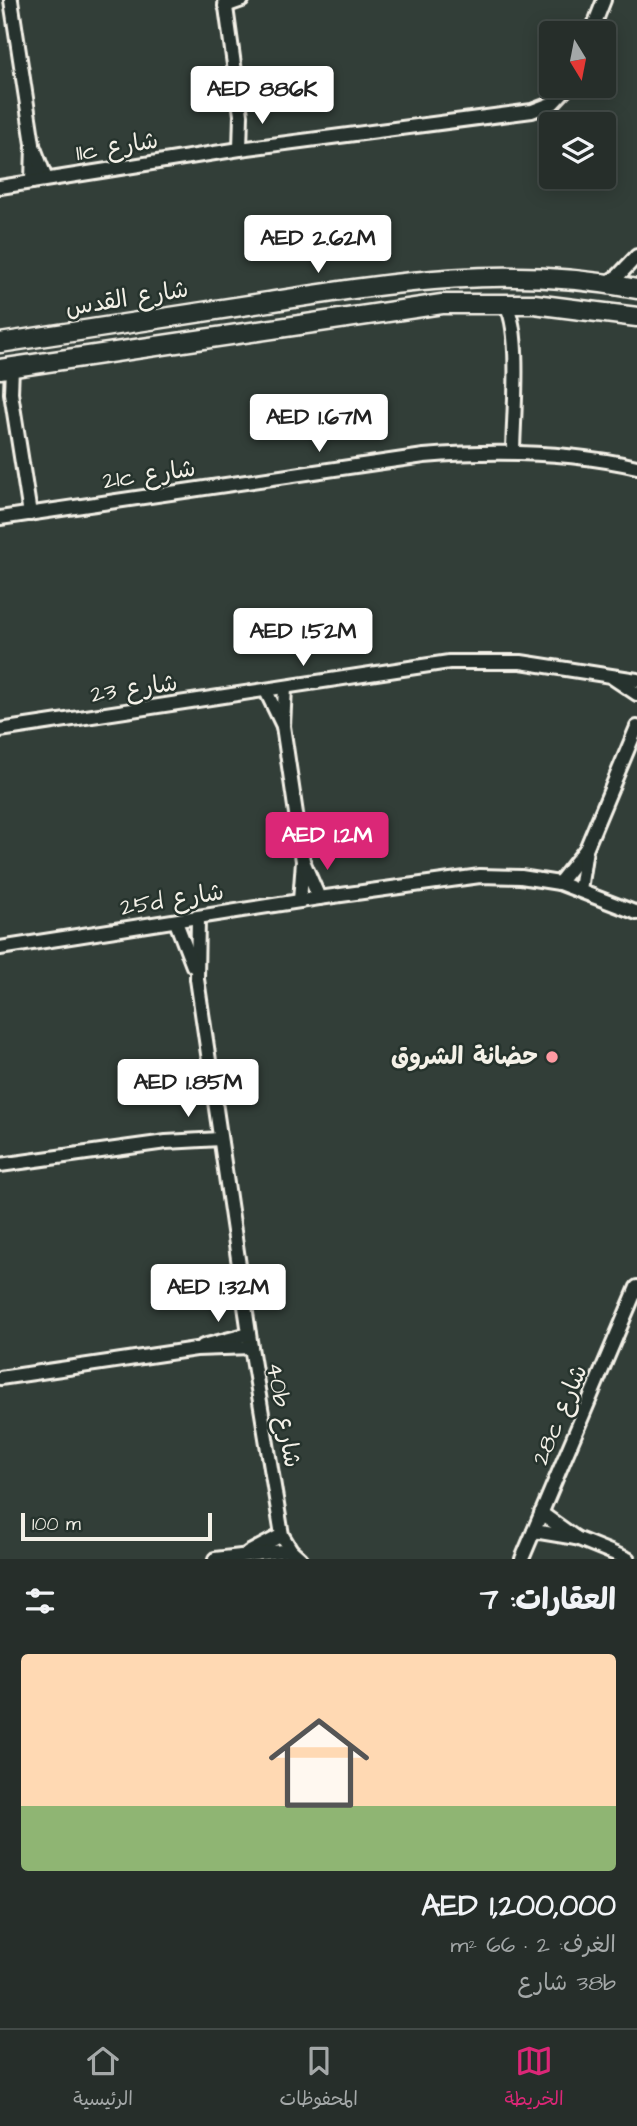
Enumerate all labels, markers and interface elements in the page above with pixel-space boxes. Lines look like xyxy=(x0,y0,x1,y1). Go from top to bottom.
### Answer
north arrow xyxy=(539,21,616,98)
map controls xyxy=(539,21,616,189)
pin: AED 886K xyxy=(190,66,334,126)
text: AED 886K xyxy=(207,73,317,105)
button: layers xyxy=(539,112,616,189)
street label: 11c شارع xyxy=(73,124,161,170)
pin: AED 2.62M xyxy=(238,216,398,275)
text: AED 2.62M xyxy=(260,222,376,254)
street label: شارع القدس xyxy=(63,273,191,325)
pin: AED 1.67M xyxy=(239,394,399,454)
text: AED 1.67M xyxy=(266,401,372,433)
street label: 21c شارع xyxy=(100,452,198,498)
pin: AED 1.52M xyxy=(223,608,383,668)
text: AED 1.52M xyxy=(249,615,357,647)
street label: شارع 23 xyxy=(88,666,180,712)
pin: AED 1.2M xyxy=(255,812,399,872)
text: AED 1.2M xyxy=(282,819,372,851)
street label: 25d شارع xyxy=(118,875,226,925)
place label: حضانة الشروق xyxy=(391,1040,538,1074)
marker: حضانة الشروق xyxy=(544,1049,560,1065)
pin: AED 1.85M xyxy=(108,1060,268,1119)
text: AED 1.85M xyxy=(134,1066,242,1098)
pin: AED 1.32M xyxy=(138,1264,298,1324)
text: AED 1.32M xyxy=(167,1271,269,1303)
street label: 40b شارع xyxy=(257,1360,309,1470)
street label: 28c شارع xyxy=(524,1360,596,1470)
scale bar xyxy=(21,1510,212,1542)
text: 100 m xyxy=(32,1511,81,1538)
text: العقارات: 7 xyxy=(480,1579,616,1621)
icon: filters xyxy=(21,1582,59,1620)
icon: home xyxy=(256,1700,382,1826)
text: AED 1,200,000 xyxy=(421,1885,616,1927)
text: الغرف: 2 · 66 m² xyxy=(450,1929,616,1961)
text: 38b شارع xyxy=(517,1967,616,1999)
tab: الرئيسية xyxy=(73,2042,133,2115)
tab: المحفوظات xyxy=(280,2042,358,2115)
tab: الخريطة xyxy=(504,2042,564,2115)

